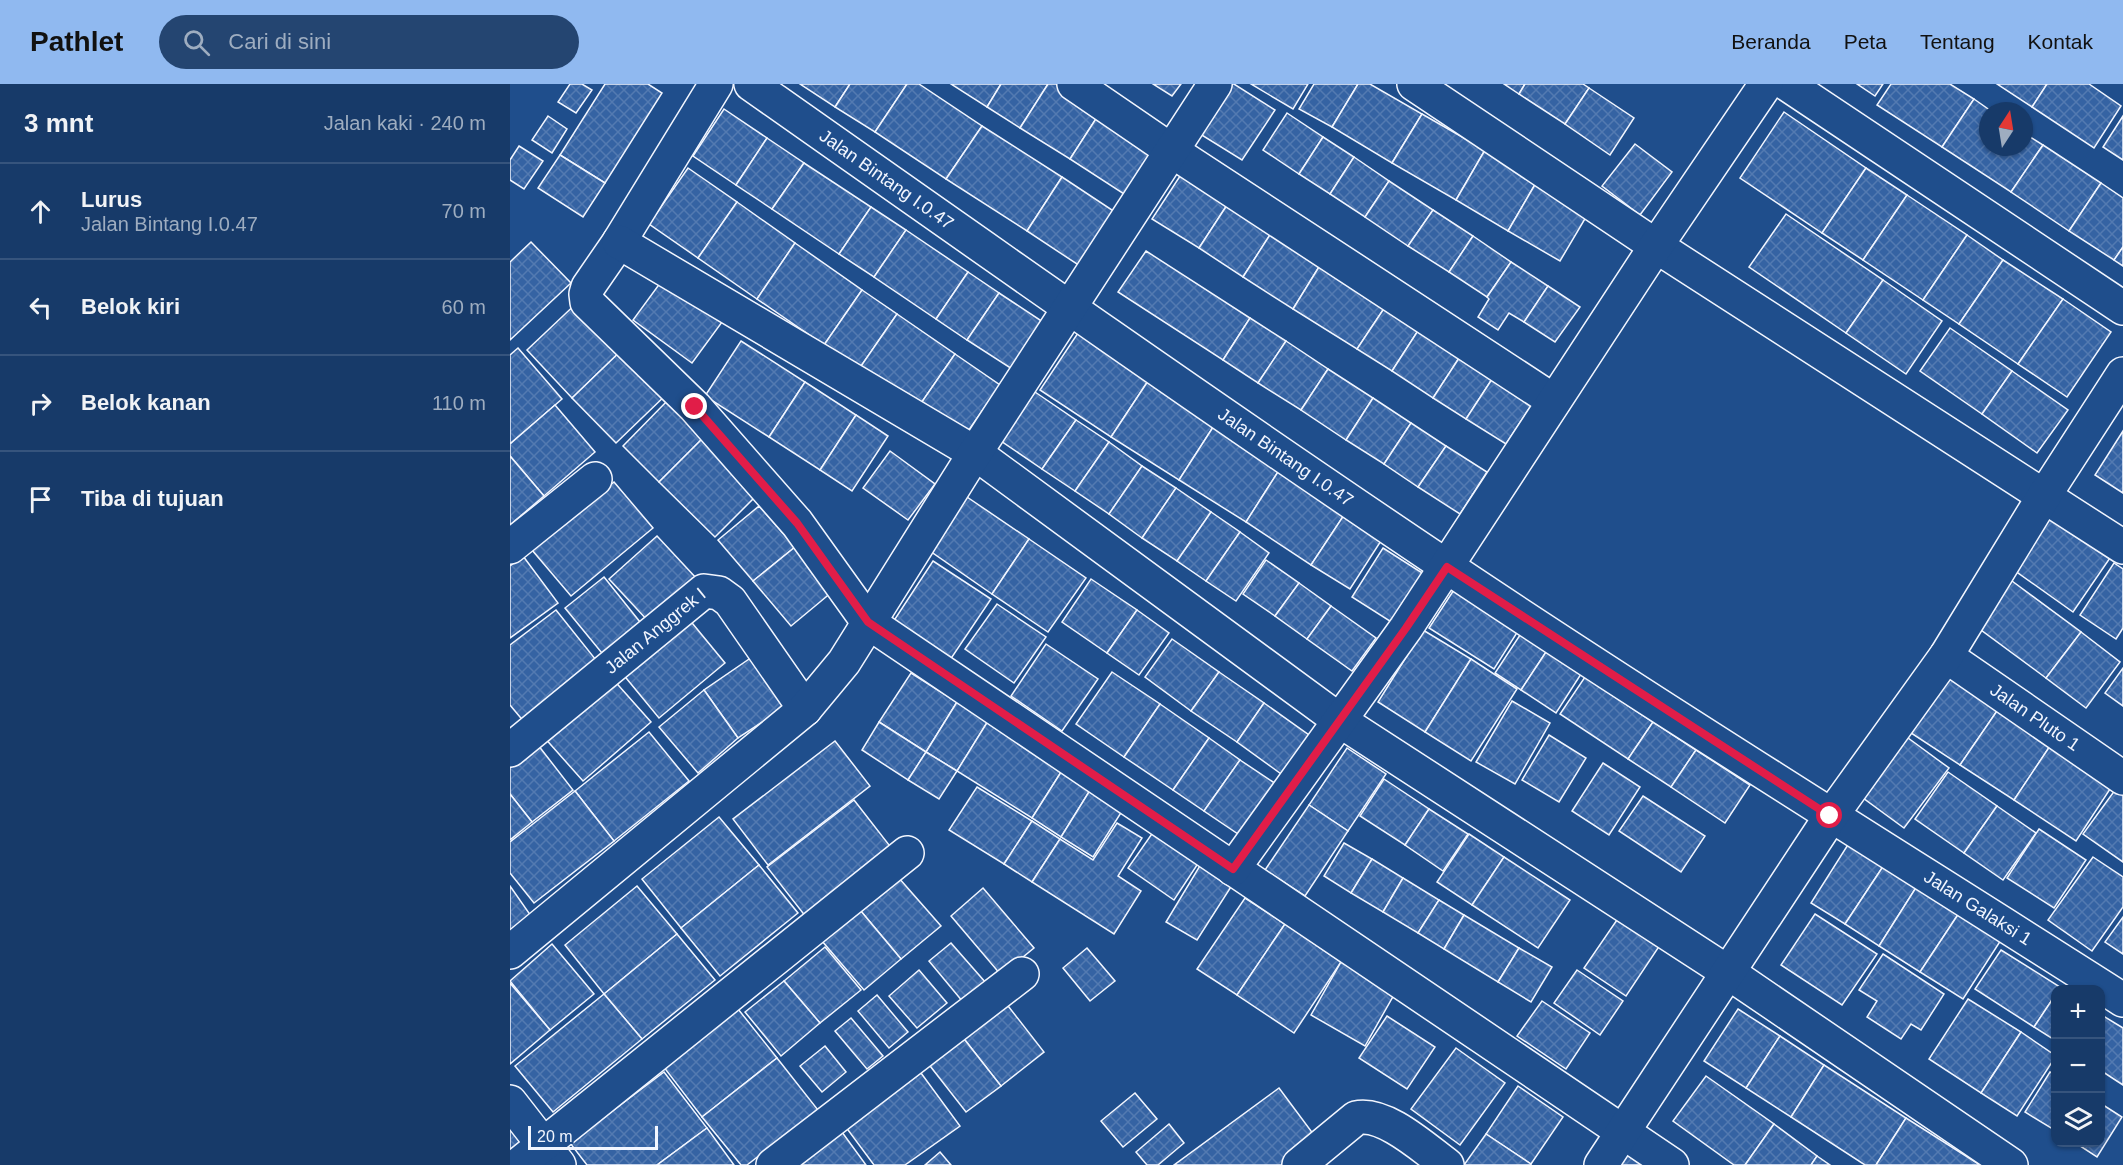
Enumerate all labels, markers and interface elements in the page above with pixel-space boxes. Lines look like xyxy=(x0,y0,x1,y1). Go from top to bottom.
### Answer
search box xyxy=(159,15,579,69)
text: Pathlet xyxy=(30,26,123,57)
icon: search xyxy=(180,26,213,59)
text: Cari di sini xyxy=(228,29,331,54)
text: Beranda xyxy=(1731,30,1811,53)
text: Peta xyxy=(1844,30,1887,53)
text: Tentang xyxy=(1920,30,1995,53)
text: Kontak xyxy=(2028,30,2093,53)
north arrow xyxy=(1979,102,2033,156)
text: 3 mnt xyxy=(24,108,93,138)
text: Jalan kaki · 240 m xyxy=(324,112,486,134)
street label: Jalan Bintang I.0.47 xyxy=(816,125,958,233)
text: Lurus xyxy=(81,187,142,212)
icon: ahead xyxy=(24,195,57,228)
text: 70 m xyxy=(442,200,486,222)
text: Jalan Bintang I.0.47 xyxy=(81,213,258,235)
icon: left xyxy=(24,291,57,324)
text: Belok kiri xyxy=(81,294,180,319)
text: 60 m xyxy=(442,296,486,318)
icon: right xyxy=(24,387,57,420)
text: Belok kanan xyxy=(81,390,211,415)
text: 110 m xyxy=(432,392,486,414)
route end xyxy=(681,393,707,419)
street label: Jalan Bintang I.0.47 xyxy=(1214,404,1357,510)
icon: arrive xyxy=(24,483,57,516)
text: Tiba di tujuan xyxy=(81,486,224,511)
street label: Jalan Anggrek I xyxy=(601,584,710,678)
street label: Jalan Pluto 1 xyxy=(1986,680,2083,755)
route start xyxy=(1816,802,1842,828)
street label: Jalan Galaksi 1 xyxy=(1920,867,2035,949)
map controls xyxy=(2051,985,2105,1147)
button: + xyxy=(2051,985,2105,1039)
button: − xyxy=(2051,1039,2105,1093)
button: layers xyxy=(2051,1093,2105,1147)
scale bar xyxy=(528,1123,658,1150)
text: 20 m xyxy=(537,1128,573,1145)

